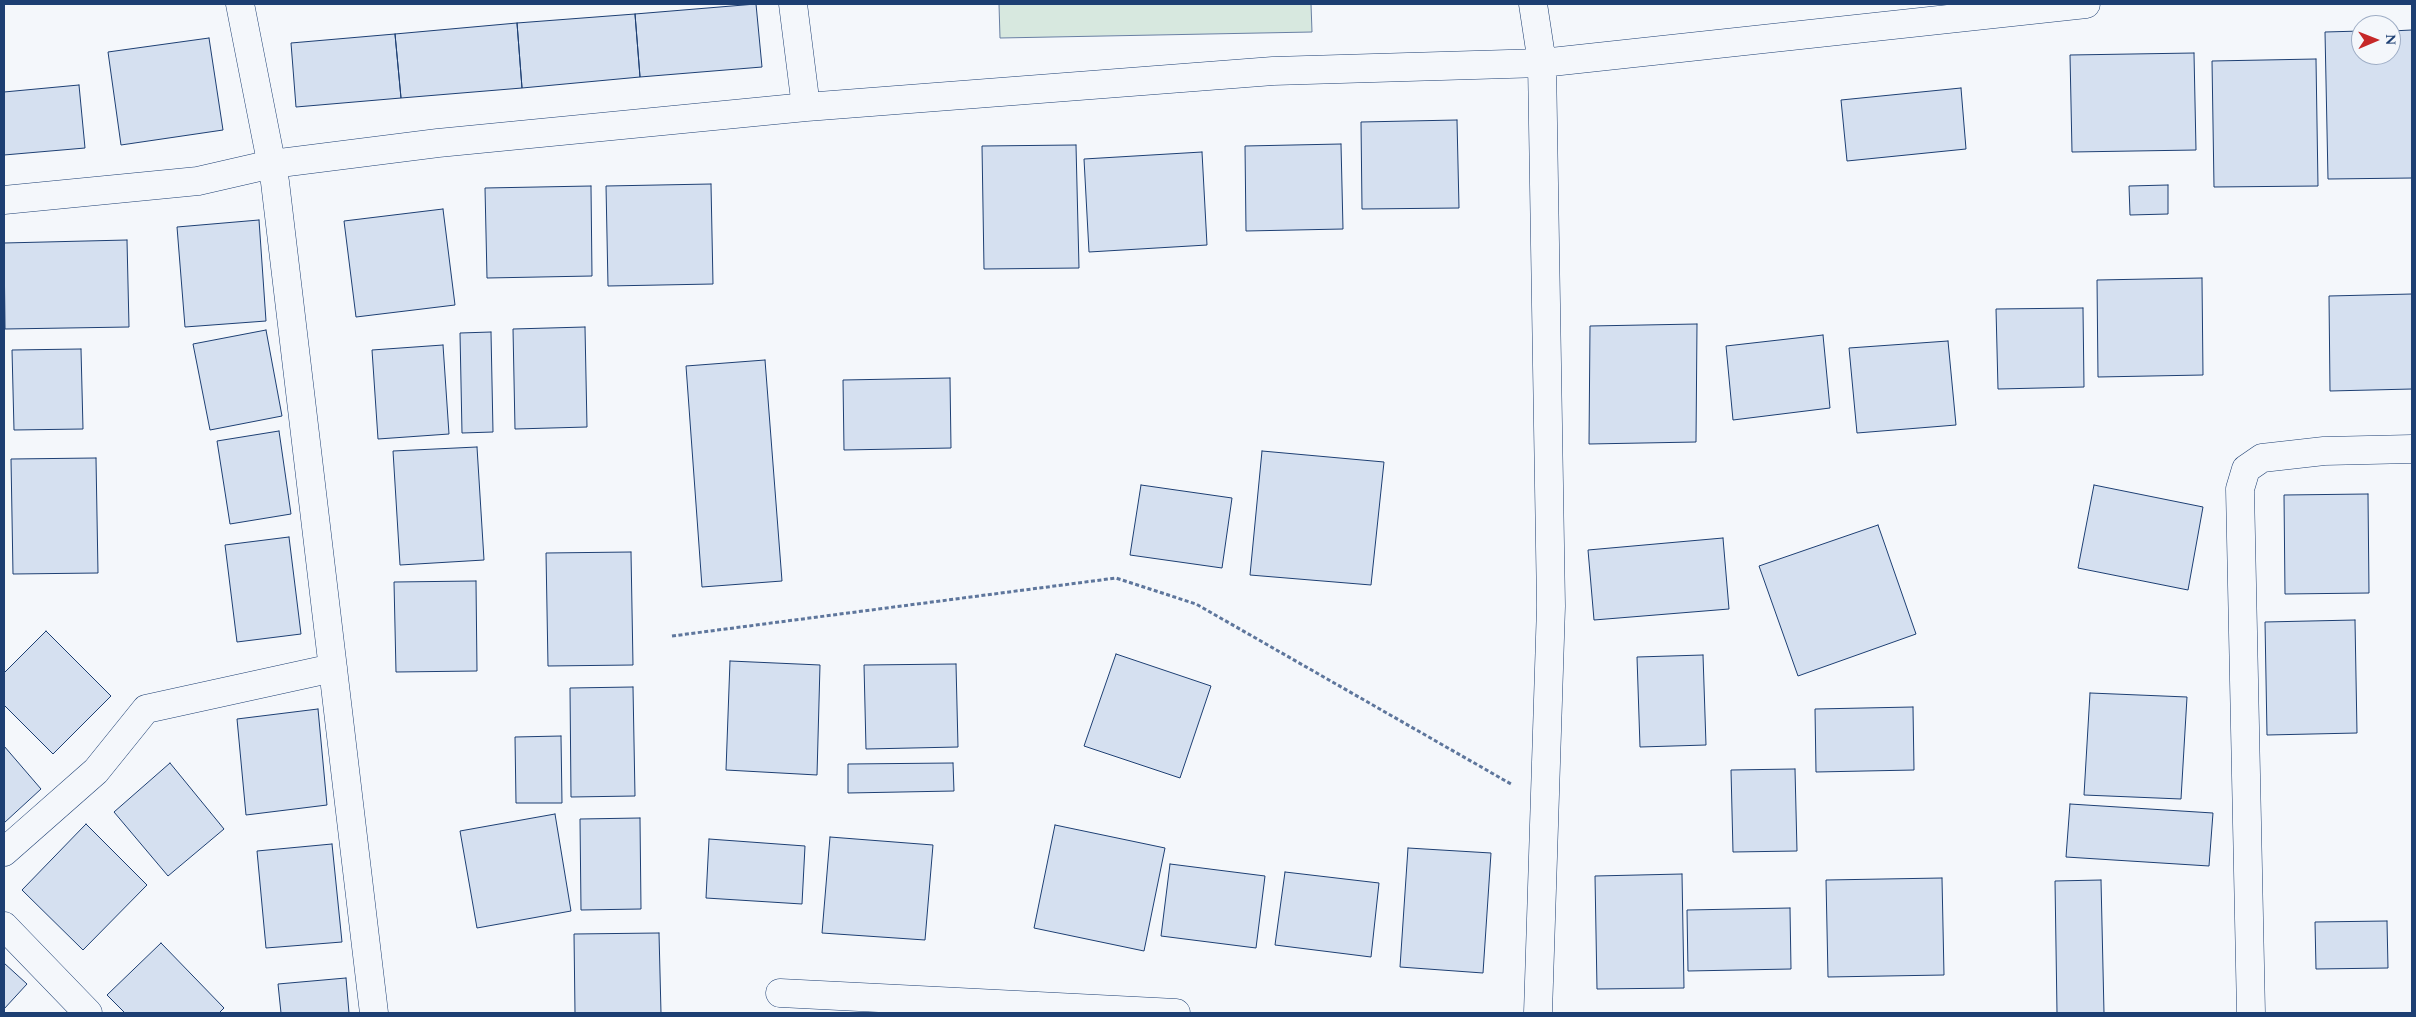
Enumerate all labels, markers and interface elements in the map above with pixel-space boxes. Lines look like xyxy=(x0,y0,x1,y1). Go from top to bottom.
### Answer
north arrow xyxy=(2351,15,2401,65)
text: N xyxy=(2380,34,2401,46)

